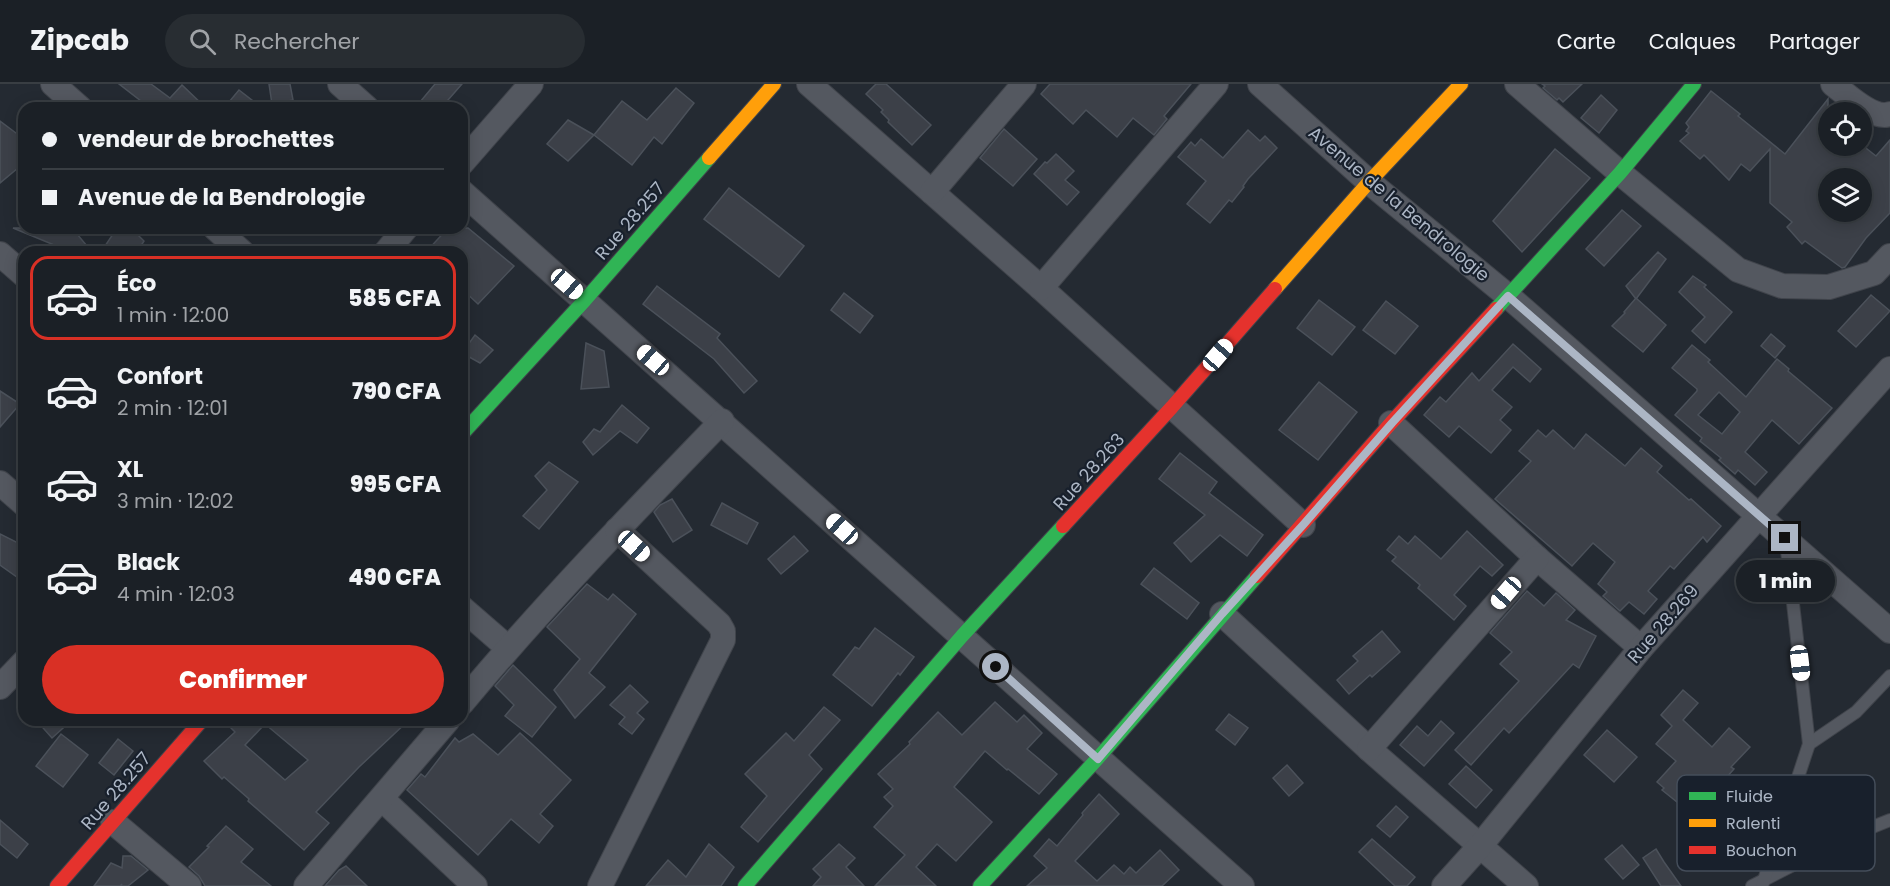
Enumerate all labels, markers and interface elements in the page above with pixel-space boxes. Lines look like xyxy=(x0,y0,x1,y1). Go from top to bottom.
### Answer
search box xyxy=(165,14,585,68)
text: Zipcab xyxy=(30,21,129,60)
icon: search xyxy=(186,25,219,58)
text: Rechercher xyxy=(234,26,360,57)
text: Carte xyxy=(1557,27,1616,56)
text: Calques xyxy=(1649,27,1736,56)
text: Partager xyxy=(1769,27,1860,56)
map controls xyxy=(1818,102,1872,222)
button: locate xyxy=(1818,102,1872,156)
street label: Avenue de la Bendrologie xyxy=(1303,120,1495,287)
text: vendeur de brochettes xyxy=(78,124,334,155)
button: layers xyxy=(1818,168,1872,222)
street label: Rue 28.257 xyxy=(589,176,670,265)
text: Avenue de la Bendrologie xyxy=(78,182,365,213)
car xyxy=(548,265,586,303)
text: Éco xyxy=(117,268,156,299)
icon: car xyxy=(45,271,99,325)
text: 585 CFA xyxy=(348,283,441,314)
text: 1 min · 12:00 xyxy=(117,301,229,329)
car xyxy=(1199,336,1237,374)
car xyxy=(634,341,672,379)
text: Confort xyxy=(117,361,203,392)
icon: car xyxy=(45,364,99,418)
text: 790 CFA xyxy=(352,376,441,407)
text: 2 min · 12:01 xyxy=(117,394,228,422)
street label: Rue 28.263 xyxy=(1047,428,1130,516)
text: XL xyxy=(117,454,143,485)
icon: car xyxy=(45,457,99,511)
text: 995 CFA xyxy=(350,469,441,500)
text: 3 min · 12:02 xyxy=(117,487,234,515)
car xyxy=(823,510,861,548)
route end xyxy=(1771,524,1798,551)
car xyxy=(615,527,653,565)
text: Black xyxy=(117,547,180,578)
icon: car xyxy=(45,550,99,604)
callout: 1 min xyxy=(1736,559,1834,601)
text: 490 CFA xyxy=(348,562,441,593)
text: 1 min xyxy=(1759,567,1812,595)
car xyxy=(1487,574,1525,612)
street label: Rue 28.269 xyxy=(1621,579,1704,668)
text: 4 min · 12:03 xyxy=(117,580,235,608)
car xyxy=(1789,644,1811,682)
button: Confirmer xyxy=(42,645,444,714)
route start xyxy=(982,653,1009,680)
street label: Rue 28.257 xyxy=(75,746,156,835)
legend xyxy=(1677,775,1875,871)
text: Fluide xyxy=(1726,785,1773,808)
text: Ralenti xyxy=(1726,812,1780,835)
text: Bouchon xyxy=(1726,839,1797,862)

